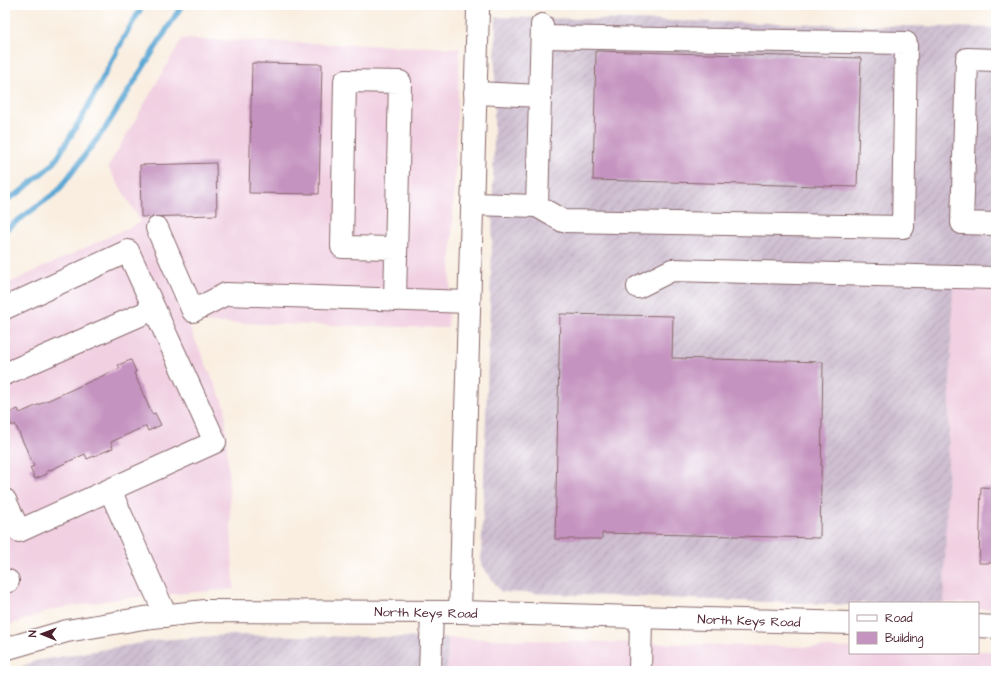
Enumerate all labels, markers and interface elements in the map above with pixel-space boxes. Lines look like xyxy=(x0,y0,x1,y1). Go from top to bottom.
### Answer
legend xyxy=(849,602,979,654)
street label: North Keys Road xyxy=(374,603,478,624)
street label: North Keys Road xyxy=(697,610,801,633)
text: Road xyxy=(885,610,913,627)
north arrow xyxy=(22,614,62,654)
text: N xyxy=(25,630,40,637)
text: Building xyxy=(885,630,923,648)

